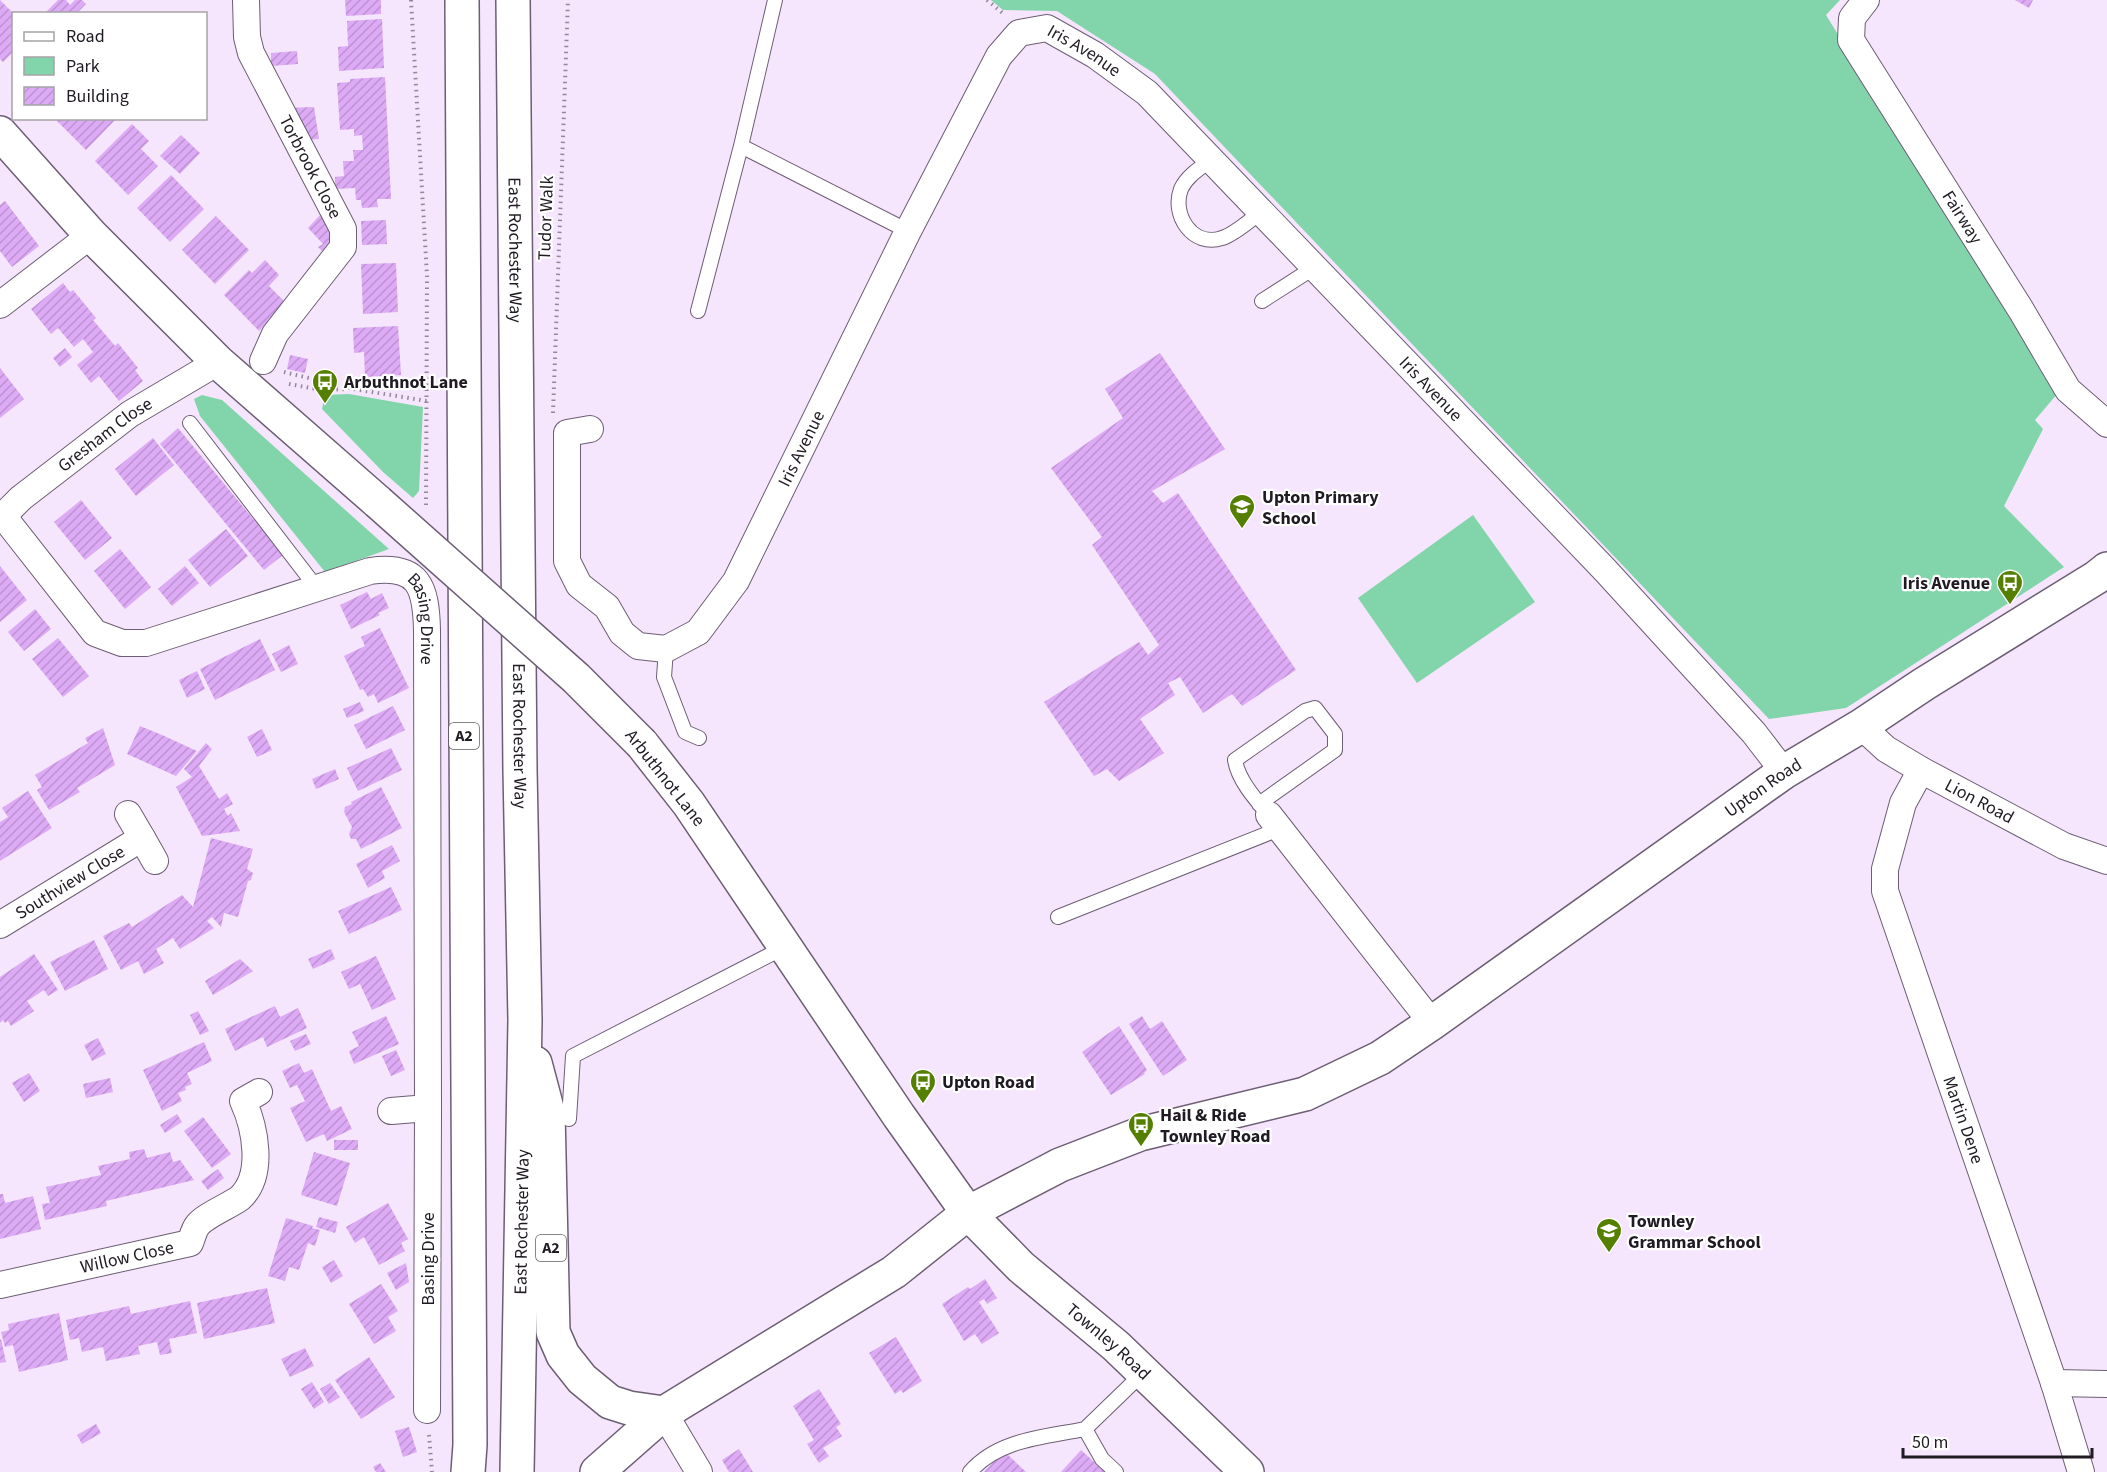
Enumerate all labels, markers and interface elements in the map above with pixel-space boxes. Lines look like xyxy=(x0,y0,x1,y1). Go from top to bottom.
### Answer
legend xyxy=(12,12,207,120)
street label: Iris Avenue xyxy=(1043,18,1126,82)
text: Road xyxy=(66,24,105,49)
text: Park xyxy=(66,54,100,79)
text: Building xyxy=(66,84,129,109)
street label: Torbrook Close xyxy=(273,111,348,223)
street label: Tudor Walk xyxy=(532,175,560,261)
street label: East Rochester Way xyxy=(502,177,528,323)
street label: Fairway xyxy=(1936,186,1989,249)
street label: Iris Avenue xyxy=(1393,350,1468,427)
bus stop icon: Arbuthnot Lane xyxy=(310,367,340,405)
place label: Arbuthnot Lane xyxy=(343,370,468,395)
street label: Gresham Close xyxy=(52,391,157,478)
street label: Iris Avenue xyxy=(772,406,830,491)
place label: Upton Primary School xyxy=(1262,485,1379,531)
school or university icon: Upton Primary School xyxy=(1227,492,1257,530)
street label: Basing Drive xyxy=(402,567,440,665)
bus stop icon: Iris Avenue xyxy=(1995,568,2025,606)
place label: Iris Avenue xyxy=(1902,571,1990,596)
street label: East Rochester Way xyxy=(507,663,533,810)
road number: A2 xyxy=(449,723,479,749)
street label: Arbuthnot Lane xyxy=(619,724,711,832)
street label: Upton Road xyxy=(1719,752,1806,823)
street label: Lion Road xyxy=(1940,772,2018,830)
street label: Southview Close xyxy=(10,839,130,925)
bus stop icon: Upton Road xyxy=(908,1067,938,1105)
place label: Upton Road xyxy=(942,1070,1035,1095)
street label: Martin Dene xyxy=(1937,1073,1990,1167)
place label: Hail & Ride Townley Road xyxy=(1160,1103,1271,1149)
bus stop icon: Hail & Ride Townley Road xyxy=(1126,1110,1156,1148)
street label: East Rochester Way xyxy=(508,1149,536,1295)
place label: Townley Grammar School xyxy=(1628,1209,1761,1255)
street label: Basing Drive xyxy=(416,1212,441,1306)
school or university icon: Townley Grammar School xyxy=(1594,1216,1624,1254)
street label: Willow Close xyxy=(78,1234,176,1279)
road number: A2 xyxy=(536,1235,566,1261)
street label: Townley Road xyxy=(1061,1297,1156,1386)
scale bar xyxy=(1903,1421,2092,1459)
text: 50 m xyxy=(1912,1430,1948,1455)

